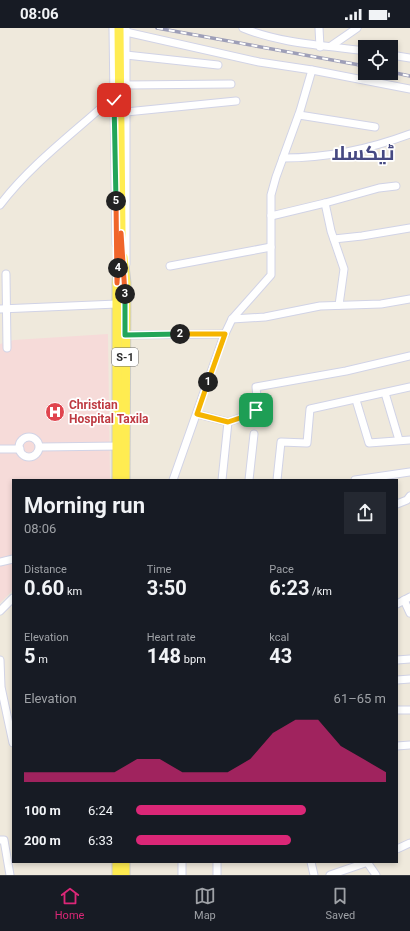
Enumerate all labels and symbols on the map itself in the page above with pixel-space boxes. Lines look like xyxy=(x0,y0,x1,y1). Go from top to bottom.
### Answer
pin xyxy=(97,83,131,117)
district label: ٹیکسلا xyxy=(332,141,394,165)
pin: 5 xyxy=(106,191,126,211)
pin: 4 xyxy=(108,258,128,278)
pin: 3 xyxy=(115,284,135,304)
pin: 2 xyxy=(170,324,190,344)
road number: S-1 xyxy=(112,348,138,366)
pin: 1 xyxy=(198,372,218,392)
pin xyxy=(239,393,273,427)
place label: Christian Hospital Taxila xyxy=(69,398,149,426)
hospital icon: Christian Hospital Taxila xyxy=(44,401,66,423)

